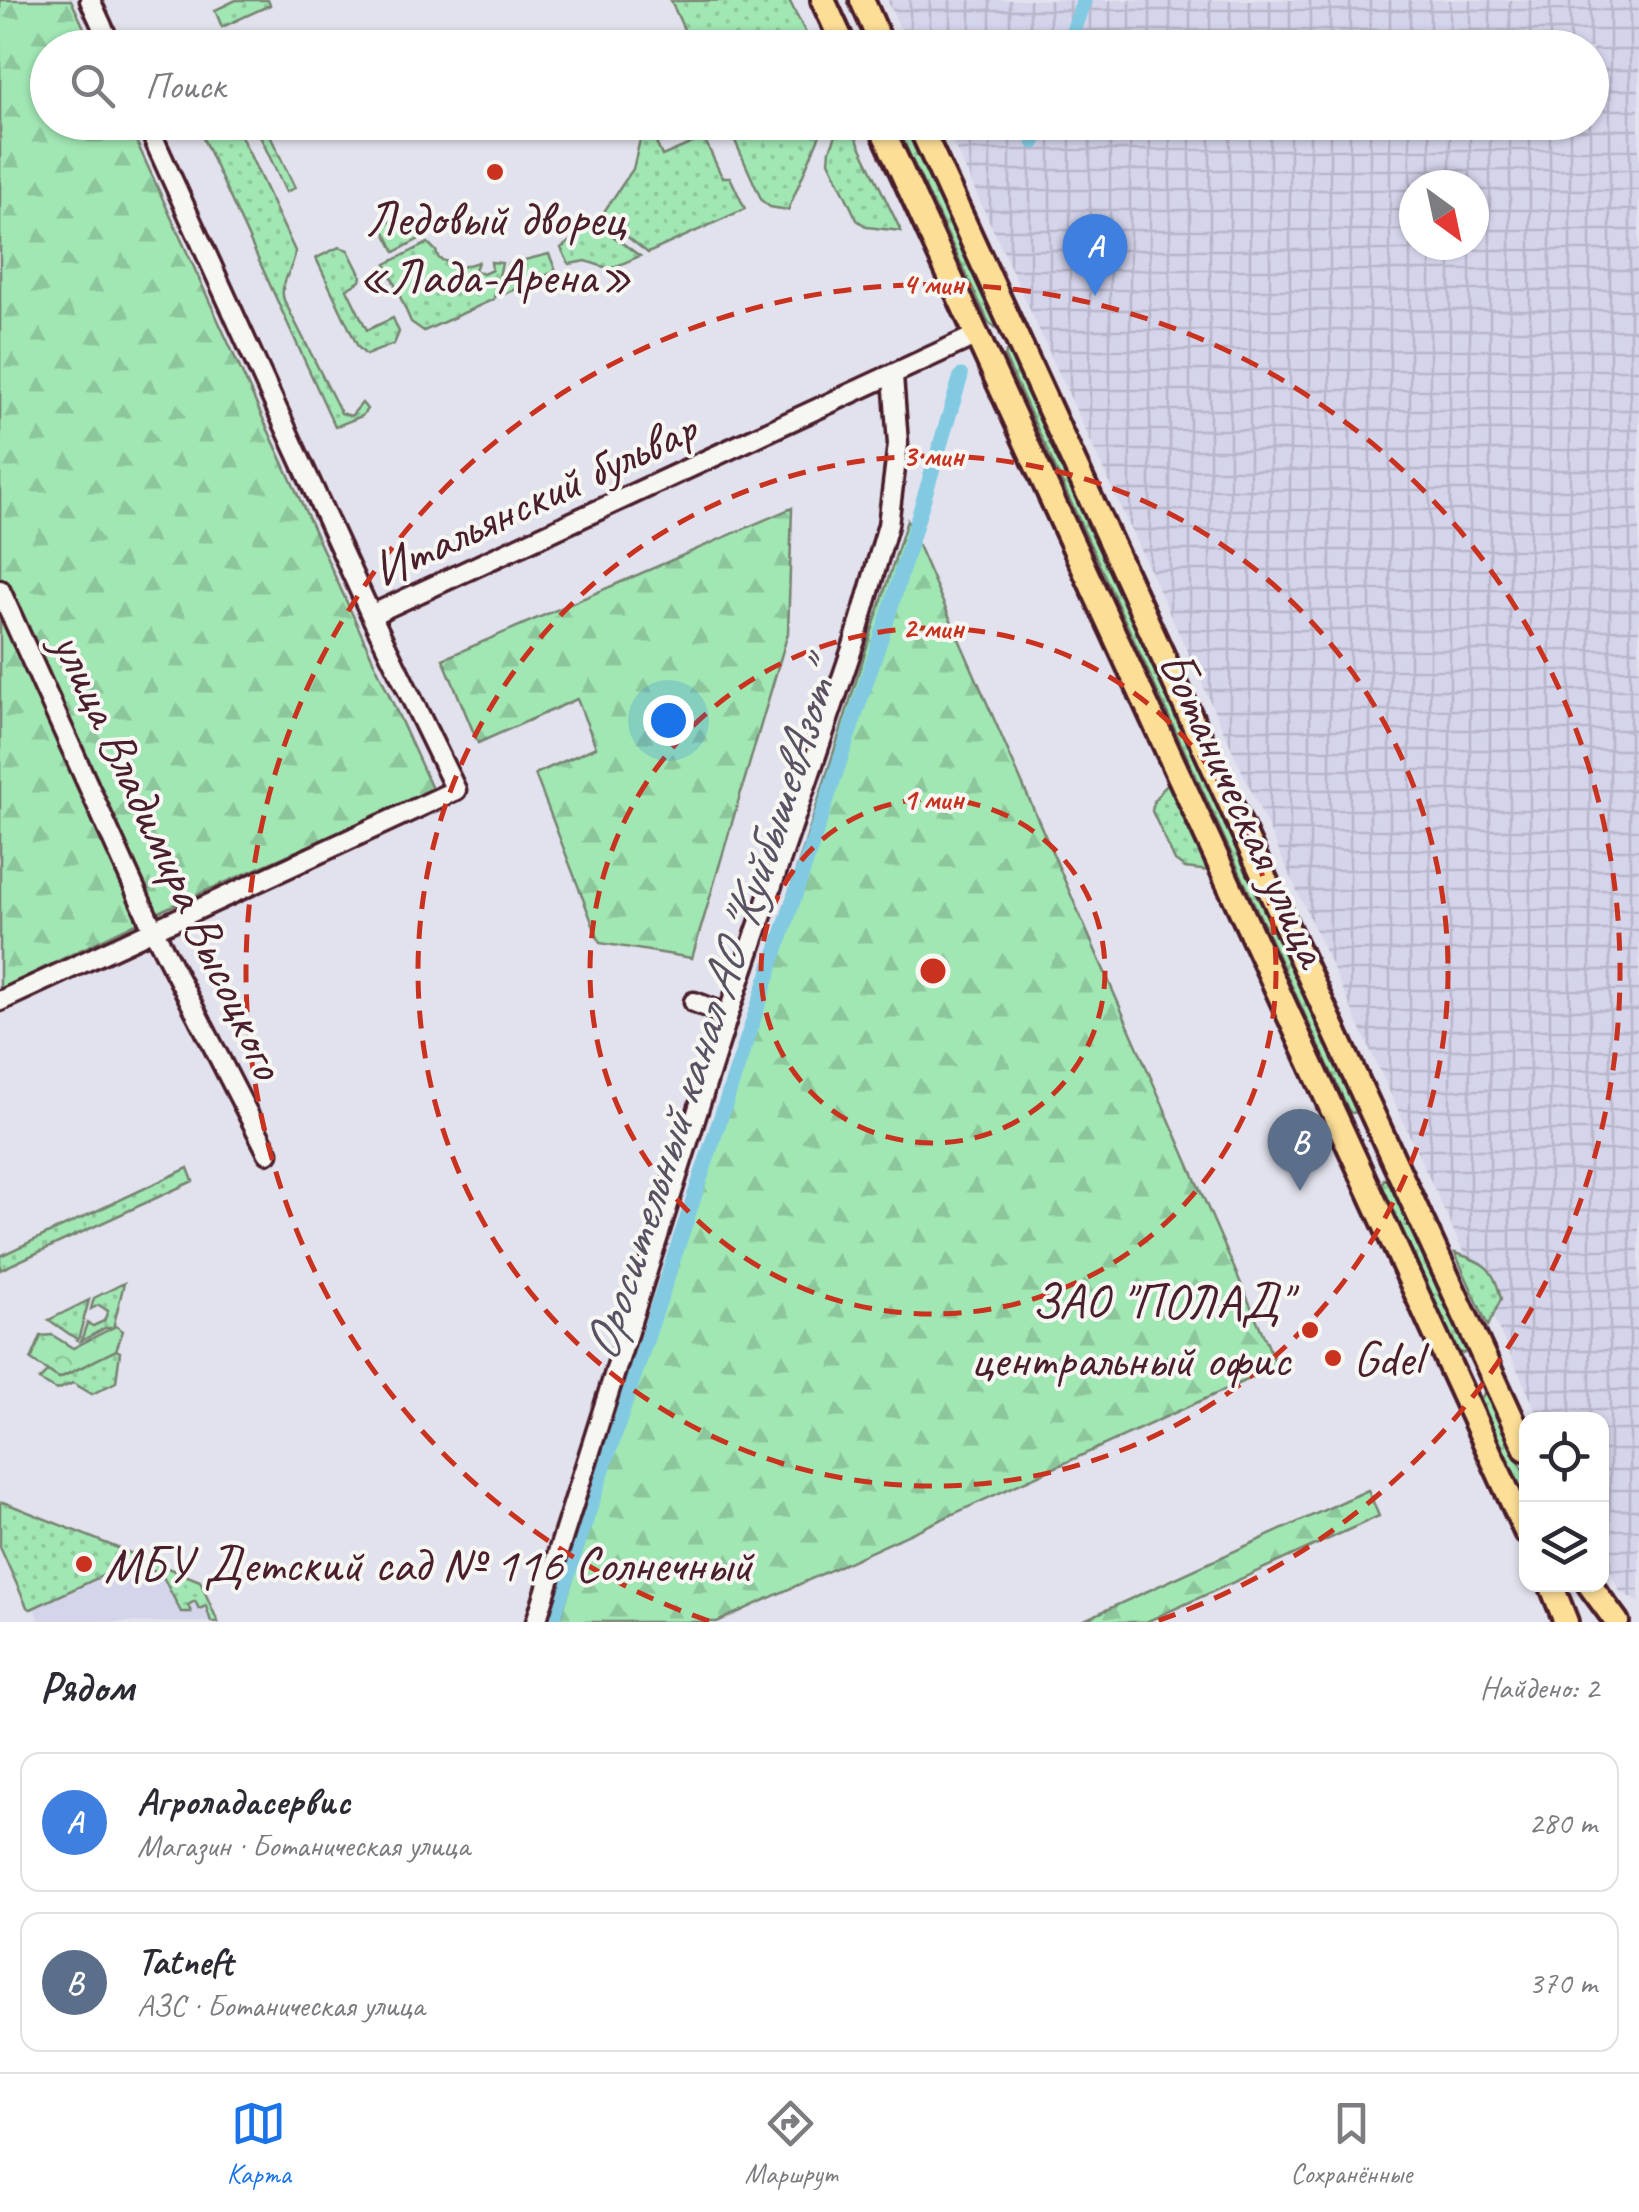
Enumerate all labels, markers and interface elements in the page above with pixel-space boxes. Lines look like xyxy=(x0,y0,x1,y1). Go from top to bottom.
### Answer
search box xyxy=(30,30,1609,140)
icon: search xyxy=(65,58,120,113)
text: Поиск xyxy=(145,62,225,109)
marker: Ледовый дворец «Лада-Арена» xyxy=(484,161,506,183)
north arrow xyxy=(1399,170,1489,260)
place label: Ледовый дворец «Лада-Арена» xyxy=(358,187,632,308)
pin: A xyxy=(1062,214,1128,296)
text: 4 мин xyxy=(903,265,965,303)
street label: Итальянский бульвар xyxy=(362,395,709,602)
text: 3 мин xyxy=(903,437,965,475)
text: 2 мин xyxy=(903,609,965,647)
street label: улица Владимира Высоцкого xyxy=(37,619,301,1090)
street label: Ботаническая улица xyxy=(1144,641,1346,980)
water label: Оросительный канал АО "КуйбышевАзот" xyxy=(567,644,858,1369)
your location xyxy=(643,695,694,746)
text: 1 мин xyxy=(903,780,965,818)
centre of rings xyxy=(915,953,951,989)
pin: B xyxy=(1268,1108,1332,1191)
place label: ЗАО "ПОЛАД" центральный офис xyxy=(971,1270,1299,1391)
marker: ЗАО "ПОЛАД" центральный офис xyxy=(1299,1319,1321,1341)
place label: Gdel xyxy=(1353,1327,1430,1390)
marker: Gdel xyxy=(1322,1347,1344,1369)
map controls xyxy=(1519,1412,1609,1592)
button: locate xyxy=(1519,1412,1609,1502)
button: layers xyxy=(1519,1502,1609,1592)
place label: МБУ Детский сад № 116 Солнечный xyxy=(104,1533,756,1596)
marker: МБУ Детский сад № 116 Солнечный xyxy=(73,1553,95,1575)
text: Рядом xyxy=(40,1661,134,1714)
text: Найдено: 2 xyxy=(1480,1667,1599,1708)
text: Агроладасервис xyxy=(137,1778,350,1825)
text: A xyxy=(66,1802,83,1843)
text: 280 m xyxy=(1528,1802,1597,1843)
text: Магазин · Ботаническая улица xyxy=(137,1825,470,1866)
text: Tatneft xyxy=(137,1938,233,1985)
text: B xyxy=(66,1962,83,2003)
text: 370 m xyxy=(1528,1962,1597,2003)
text: АЗС · Ботаническая улица xyxy=(137,1985,425,2026)
tab: Карта xyxy=(227,2096,291,2191)
tab: Маршрут xyxy=(745,2096,837,2191)
tab: Сохранённые xyxy=(1291,2096,1412,2191)

